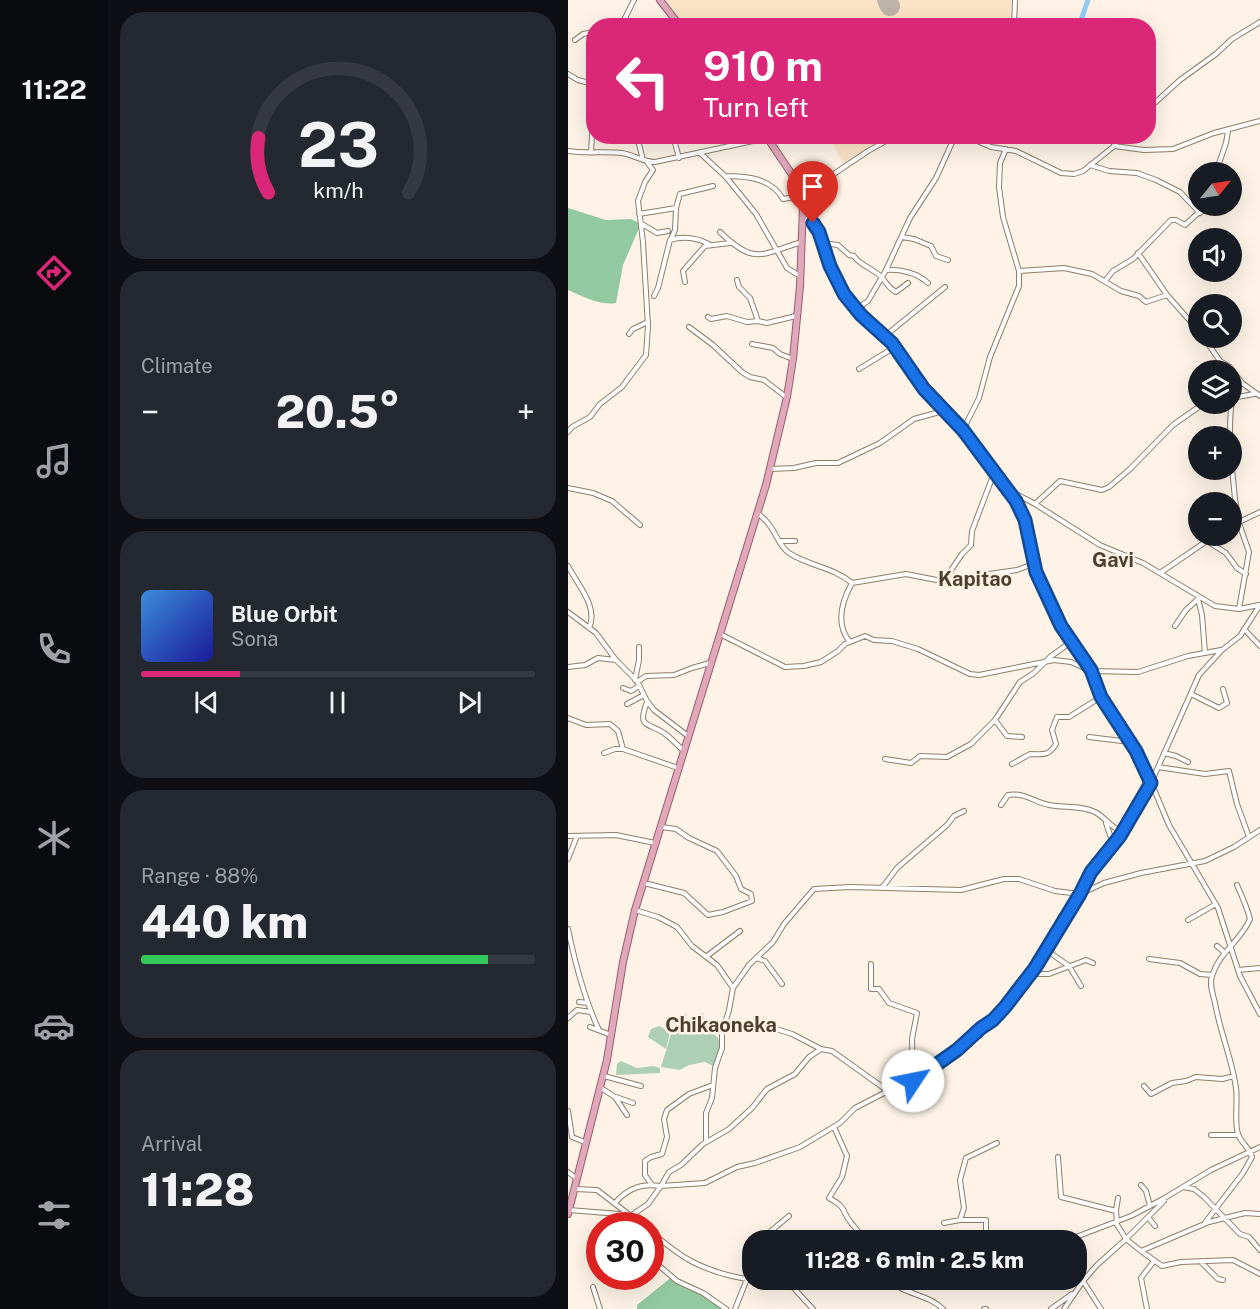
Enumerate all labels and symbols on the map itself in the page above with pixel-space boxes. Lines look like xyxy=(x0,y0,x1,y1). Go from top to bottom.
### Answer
pin xyxy=(787,161,838,223)
north arrow xyxy=(1188,162,1242,216)
district label: Gavi xyxy=(1092,548,1134,572)
district label: Kapitao xyxy=(938,567,1012,591)
district label: Chikaoneka xyxy=(665,1013,777,1037)
position arrow xyxy=(881,1049,945,1113)
speed limit sign: 30 xyxy=(586,1212,664,1290)

